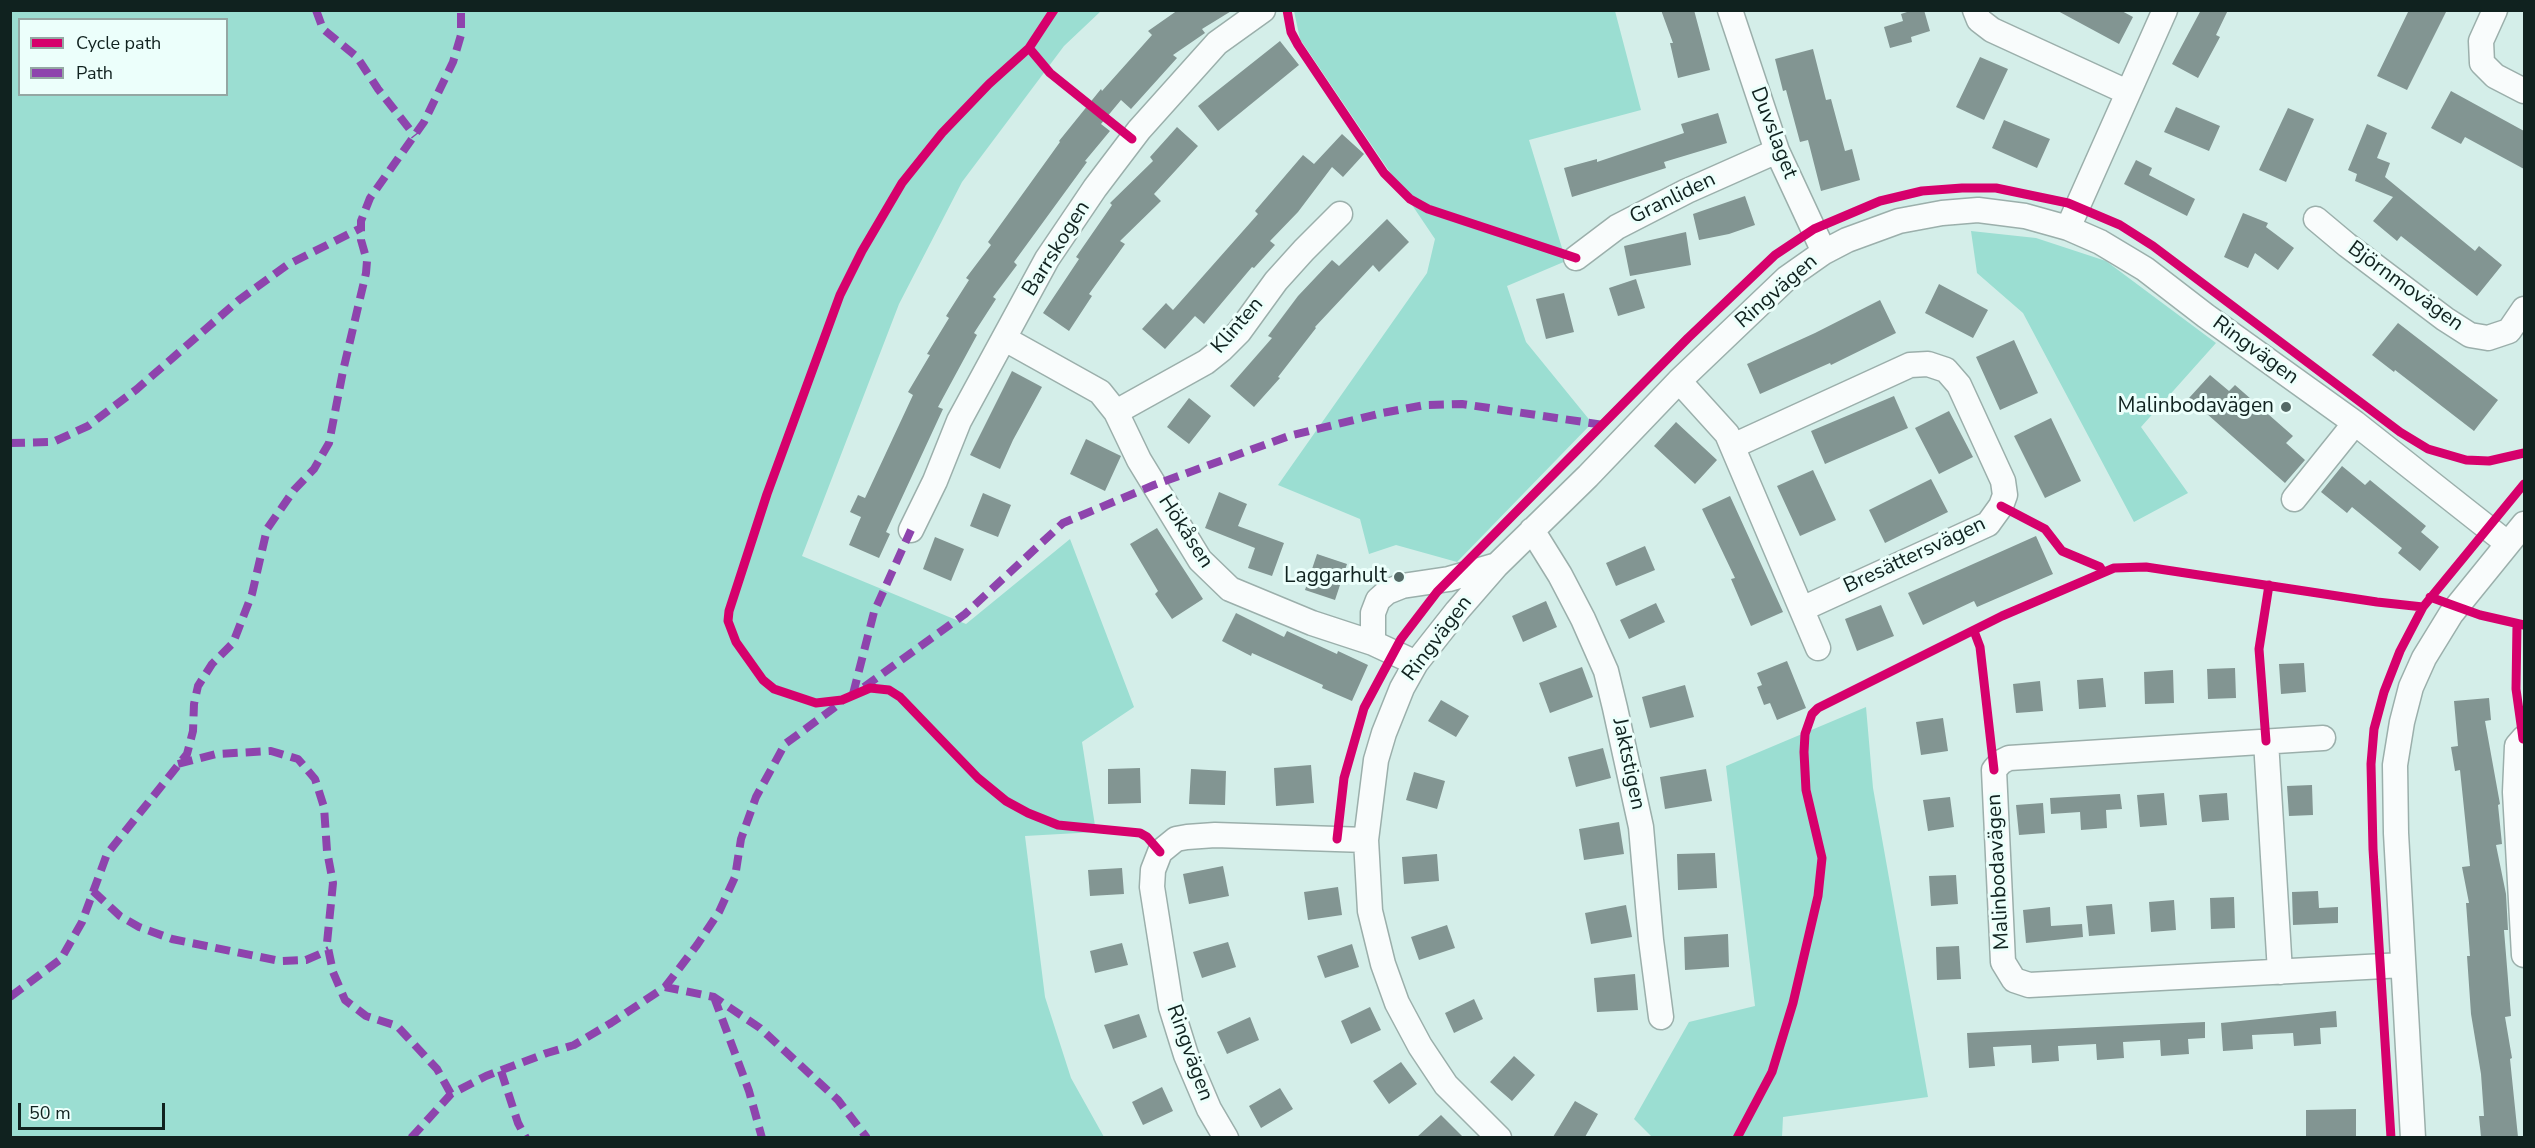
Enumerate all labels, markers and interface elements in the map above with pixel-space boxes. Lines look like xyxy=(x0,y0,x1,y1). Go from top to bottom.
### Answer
legend xyxy=(18,18,228,96)
text: Cycle path xyxy=(76,31,161,55)
text: Path xyxy=(76,61,113,85)
street label: Duvslaget xyxy=(1744,84,1802,182)
street label: Granliden xyxy=(1626,167,1720,231)
street label: Barrskogen xyxy=(1018,197,1096,301)
street label: Björnmovägen xyxy=(2342,237,2468,337)
street label: Ringvägen xyxy=(1731,250,1823,334)
street label: Klinten xyxy=(1207,293,1269,359)
street label: Ringvägen xyxy=(2207,311,2303,391)
place label: Malinbodavägen xyxy=(2118,394,2274,420)
marker: Malinbodavägen xyxy=(2279,400,2293,414)
street label: Hökåsen xyxy=(1152,491,1218,573)
street label: Bresättersvägen xyxy=(1840,512,1990,600)
place label: Laggarhult xyxy=(1284,564,1387,590)
marker: Laggarhult xyxy=(1392,570,1406,584)
street label: Ringvägen xyxy=(1398,591,1478,687)
street label: Jaktstigen xyxy=(1606,716,1650,812)
street label: Malinbodavägen xyxy=(1982,793,2016,951)
street label: Ringvägen xyxy=(1160,1002,1218,1104)
scale bar xyxy=(21,1091,168,1129)
text: 50 m xyxy=(29,1101,71,1125)

